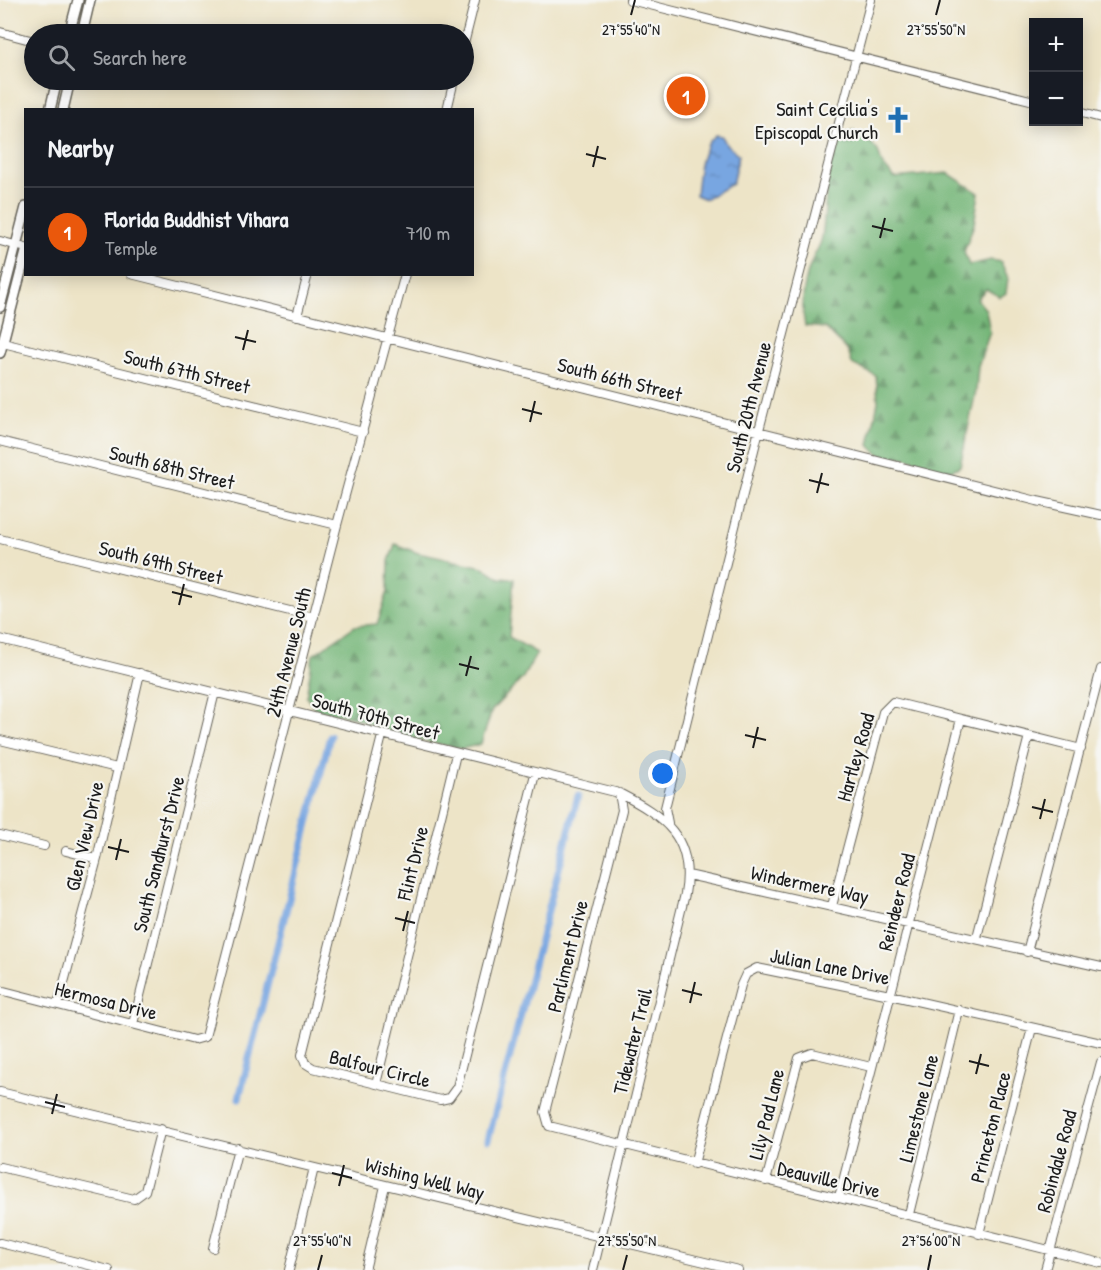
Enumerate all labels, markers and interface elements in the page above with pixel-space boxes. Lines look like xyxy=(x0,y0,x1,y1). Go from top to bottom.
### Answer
map controls xyxy=(1029,18,1083,126)
button: + xyxy=(1029,18,1083,72)
text: 27°55'40"N xyxy=(602,19,660,40)
text: 27°55'50"N xyxy=(907,19,965,40)
search box xyxy=(24,24,474,90)
icon: search xyxy=(45,41,78,74)
text: Search here xyxy=(93,42,187,72)
button: − xyxy=(1029,72,1083,126)
pin: 1 xyxy=(666,74,706,118)
place label: Saint Cecilia's Episcopal Church xyxy=(755,95,878,145)
church icon: Saint Cecilia's Episcopal Church xyxy=(883,105,913,135)
text: Nearby xyxy=(48,130,114,165)
text: Florida Buddhist Vihara xyxy=(105,204,288,234)
text: 1 xyxy=(64,219,71,246)
text: 710 m xyxy=(406,219,450,246)
text: Temple xyxy=(105,234,158,261)
street label: South 20th Avenue xyxy=(719,339,777,475)
street label: South 67th Street xyxy=(121,342,254,400)
street label: South 66th Street xyxy=(555,350,686,408)
street label: South 68th Street xyxy=(107,438,239,496)
street label: South 69th Street xyxy=(96,534,227,591)
street label: 24th Avenue South xyxy=(259,584,317,720)
street label: South 70th Street xyxy=(310,686,444,746)
street label: Hartley Road xyxy=(829,709,881,804)
your location xyxy=(648,759,677,788)
street label: South Sandhurst Drive xyxy=(126,773,190,935)
street label: Glen View Drive xyxy=(58,779,110,893)
street label: Flint Drive xyxy=(390,823,434,904)
street label: Reindeer Road xyxy=(871,850,921,953)
street label: Windermere Way xyxy=(749,858,871,910)
street label: Parliment Drive xyxy=(540,897,594,1015)
street label: Julian Lane Drive xyxy=(768,941,892,991)
street label: Hermosa Drive xyxy=(52,974,160,1026)
street label: Tidewater Trail xyxy=(606,984,658,1097)
street label: Balfour Circle xyxy=(327,1042,433,1094)
street label: Limestone Lane xyxy=(892,1051,944,1165)
street label: Lily Pad Lane xyxy=(742,1066,790,1162)
street label: Princeton Place xyxy=(963,1069,1017,1185)
street label: Robindale Road xyxy=(1029,1107,1083,1215)
street label: Wishing Well Way xyxy=(363,1150,487,1206)
street label: Deauville Drive xyxy=(775,1154,883,1204)
text: 27°55'40"N xyxy=(293,1230,351,1251)
text: 27°55'50"N xyxy=(598,1230,656,1251)
text: 27°56'00"N xyxy=(902,1230,960,1251)

